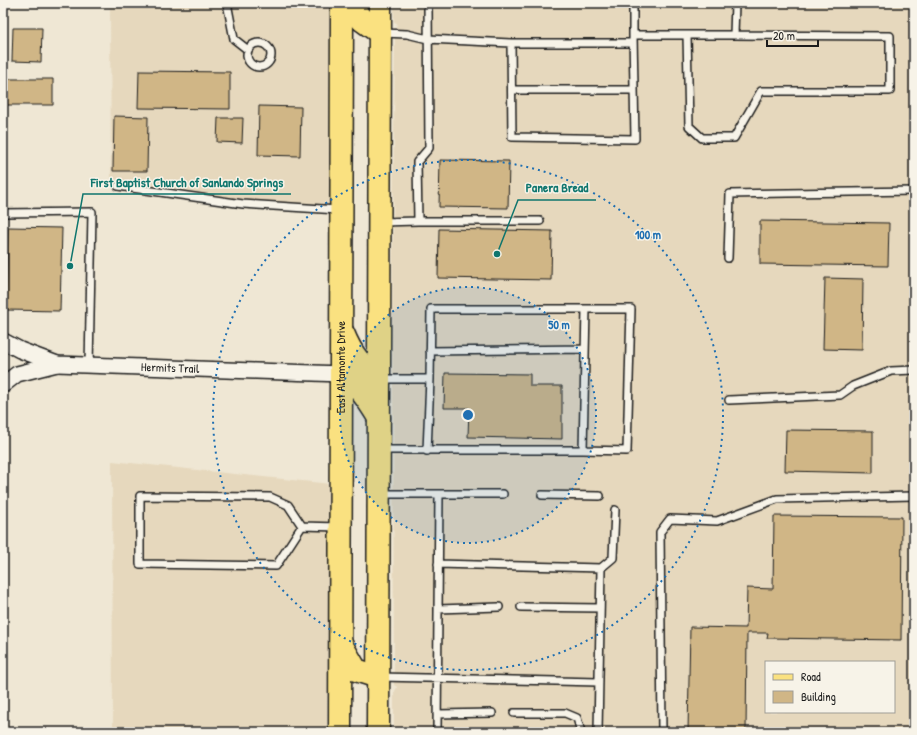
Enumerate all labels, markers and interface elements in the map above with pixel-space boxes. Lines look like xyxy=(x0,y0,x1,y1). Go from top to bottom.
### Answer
scale bar xyxy=(767,22,818,48)
text: 20 m xyxy=(773,27,795,44)
callout: First Baptist Church of Sanlando Springs xyxy=(83,169,291,194)
text: First Baptist Church of Sanlando Springs xyxy=(90,173,283,192)
callout: Panera Bread xyxy=(518,175,596,200)
text: Panera Bread xyxy=(526,178,589,196)
text: 100 m xyxy=(635,226,661,243)
text: 50 m xyxy=(548,316,570,333)
street label: East Altamonte Drive xyxy=(332,321,349,413)
street label: Hermits Trail xyxy=(141,358,200,377)
centre of rings xyxy=(461,408,475,422)
legend xyxy=(765,661,895,713)
text: Road xyxy=(801,668,821,685)
text: Building xyxy=(801,688,836,705)

